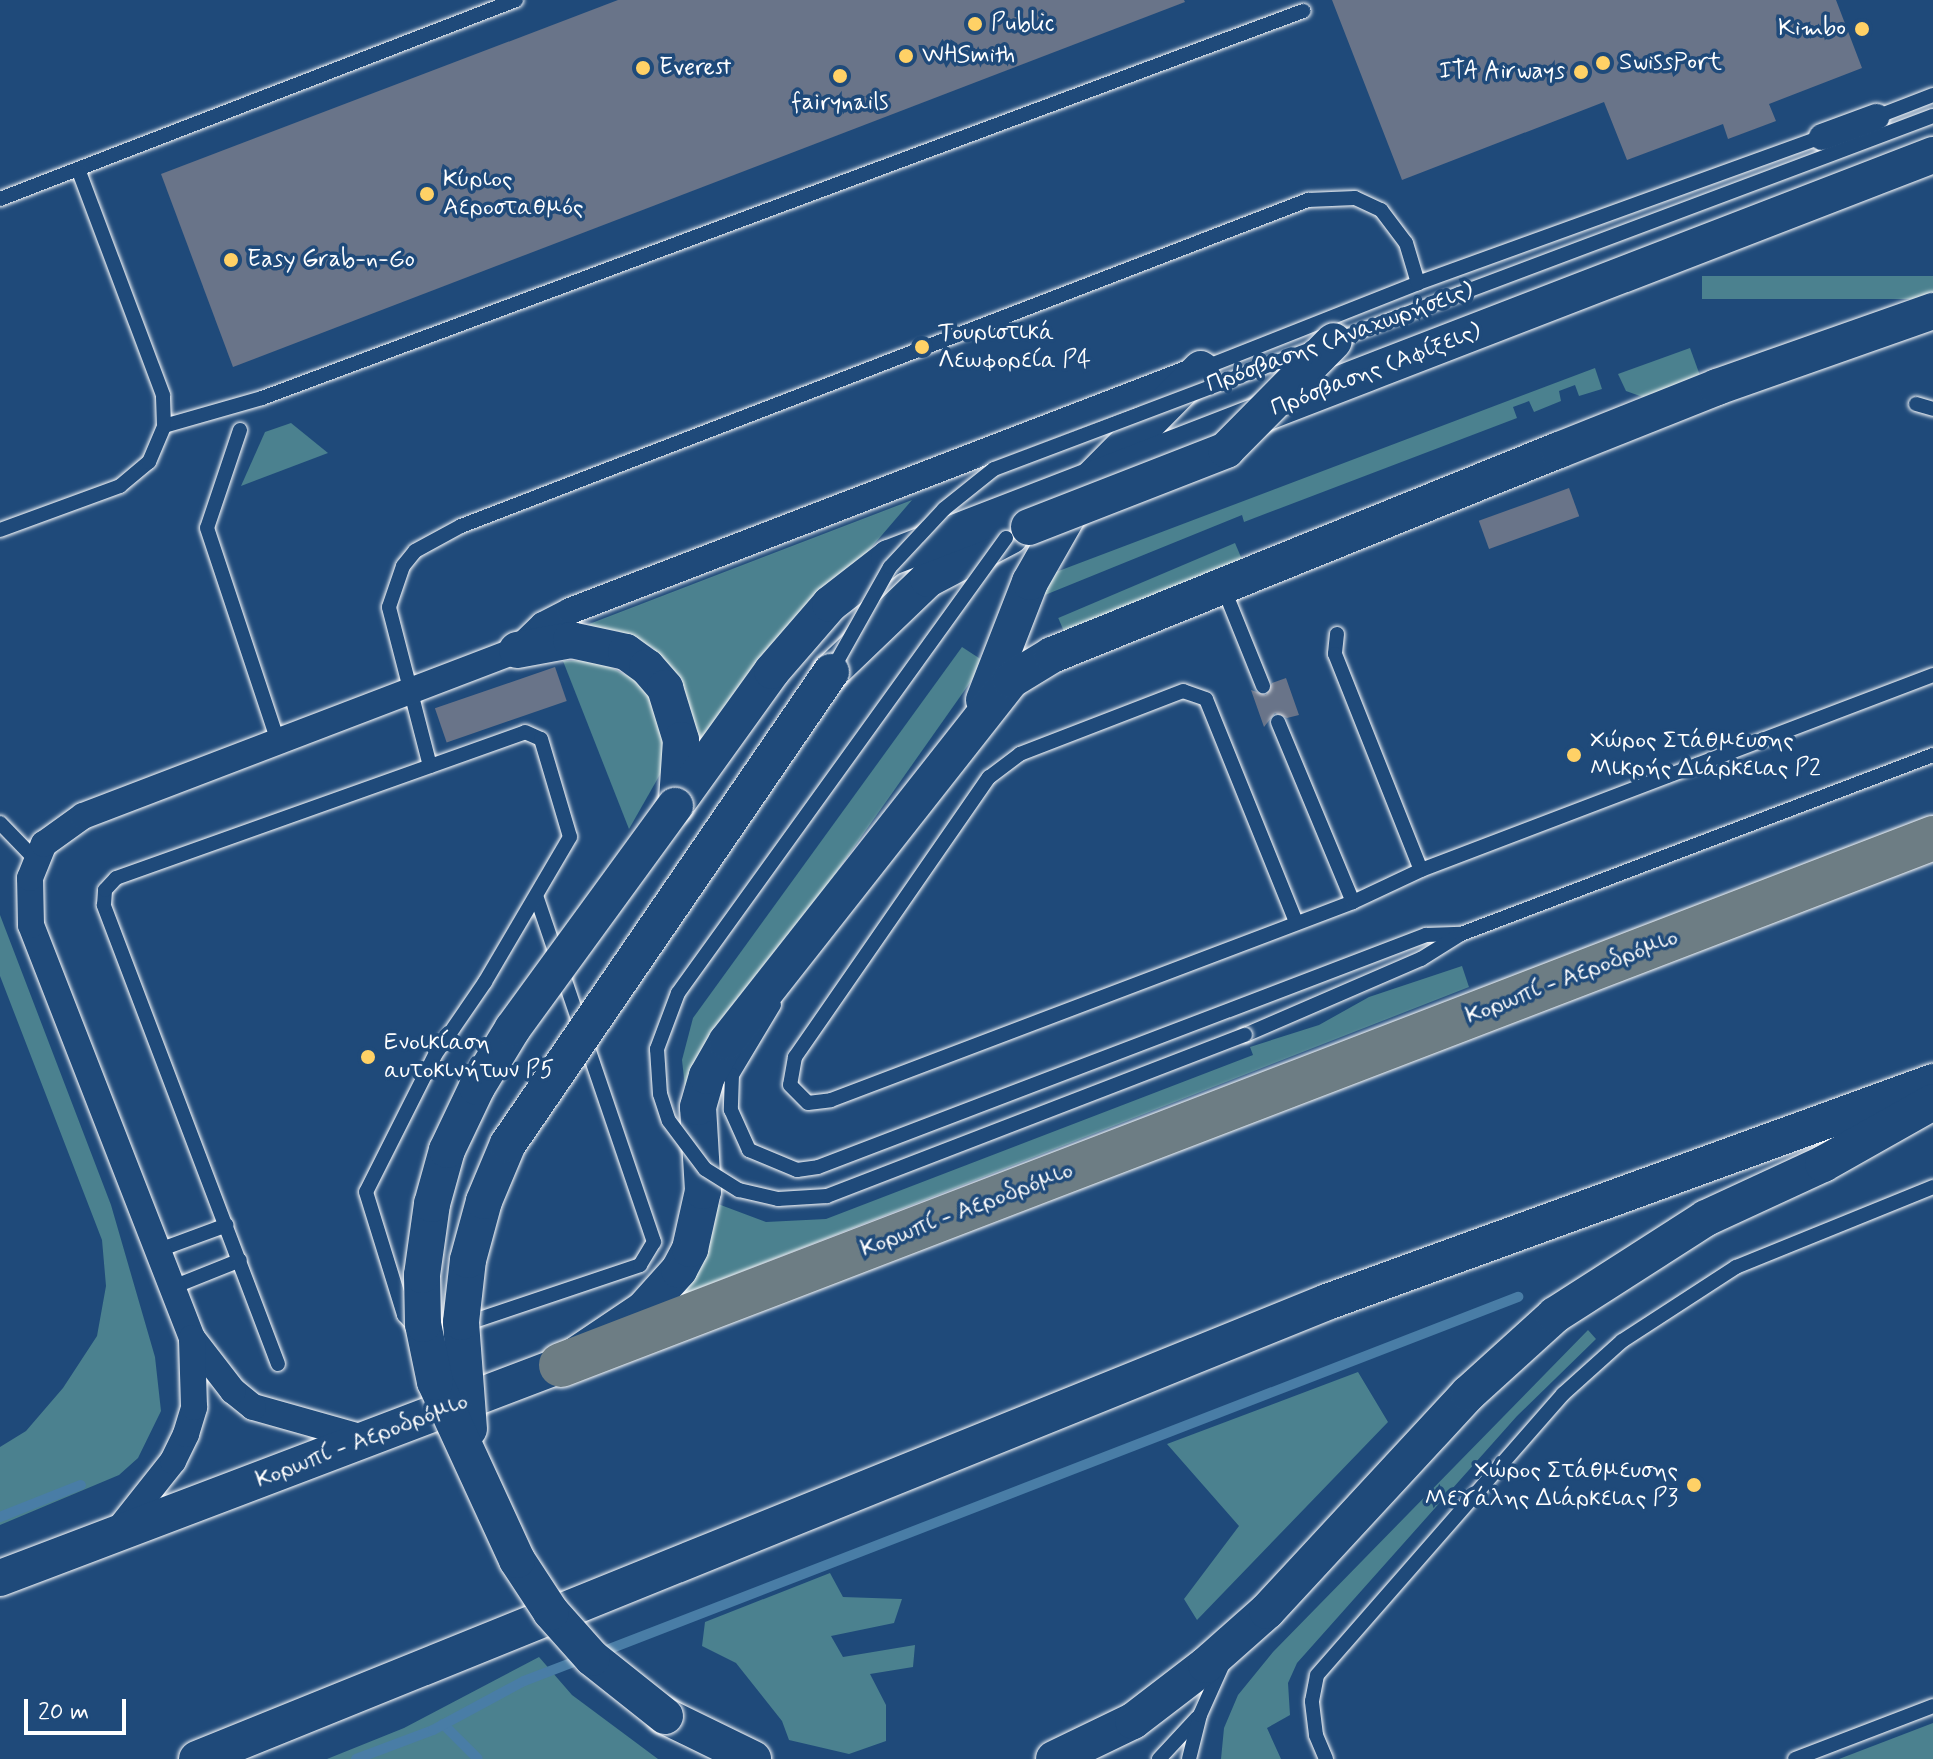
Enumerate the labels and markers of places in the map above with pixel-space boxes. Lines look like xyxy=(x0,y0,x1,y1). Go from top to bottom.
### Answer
place label: Public xyxy=(991,10,1055,38)
marker: Public xyxy=(966,15,984,33)
place label: Kimbo xyxy=(1778,15,1846,43)
marker: Kimbo xyxy=(1853,20,1871,38)
place label: WHSmith xyxy=(922,42,1015,70)
marker: WHSmith xyxy=(897,47,915,65)
place label: SwissPort xyxy=(1619,49,1722,77)
place label: Everest xyxy=(659,54,731,82)
marker: SwissPort xyxy=(1594,54,1612,72)
place label: ITA Airways xyxy=(1435,58,1565,86)
marker: Everest xyxy=(634,59,652,77)
marker: ITA Airways xyxy=(1572,63,1590,81)
marker: fairynails xyxy=(831,67,849,85)
place label: fairynails xyxy=(791,89,889,117)
place label: Κύριος Αεροσταθμός xyxy=(443,166,583,222)
marker: Κύριος Αεροσταθμός xyxy=(418,185,436,203)
place label: Easy Grab-n-Go xyxy=(247,246,413,274)
marker: Easy Grab-n-Go xyxy=(222,251,240,269)
place label: Τουριστικά Λεωφορεία P4 xyxy=(938,319,1091,375)
marker: Τουριστικά Λεωφορεία P4 xyxy=(913,338,931,356)
place label: Χώρος Στάθμευσης Μικρής Διάρκειας P2 xyxy=(1590,727,1821,783)
marker: Χώρος Στάθμευσης Μικρής Διάρκειας P2 xyxy=(1565,746,1583,764)
place label: Ενοικίαση αυτοκινήτων P5 xyxy=(384,1029,554,1085)
marker: Ενοικίαση αυτοκινήτων P5 xyxy=(359,1048,377,1066)
place label: Χώρος Στάθμευσης Μεγάλης Διάρκειας P3 xyxy=(1425,1457,1678,1513)
marker: Χώρος Στάθμευσης Μεγάλης Διάρκειας P3 xyxy=(1685,1476,1703,1494)

